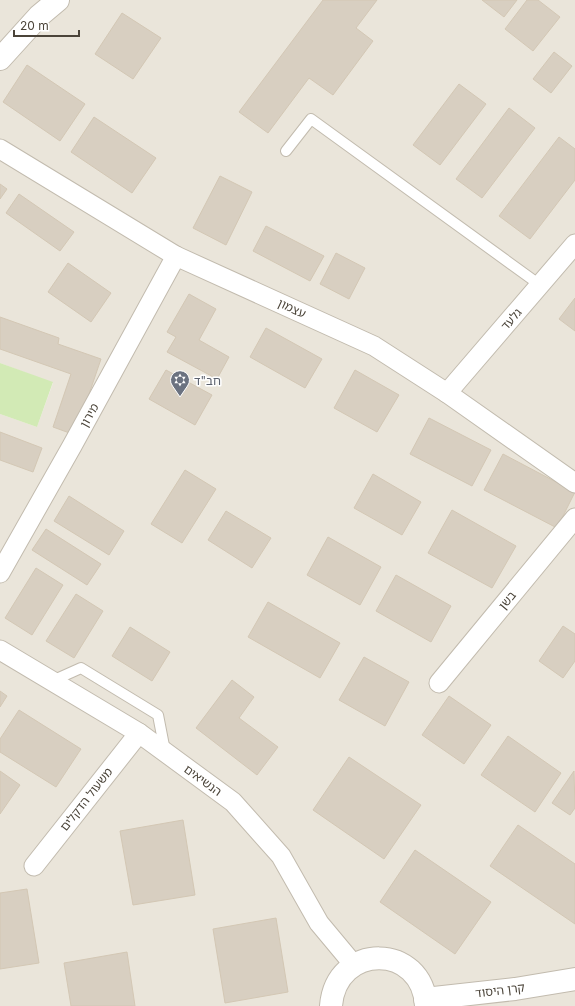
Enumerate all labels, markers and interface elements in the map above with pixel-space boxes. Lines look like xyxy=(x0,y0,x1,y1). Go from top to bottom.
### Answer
scale bar xyxy=(14,12,79,38)
text: 20 m xyxy=(20,18,49,33)
street label: עצמון xyxy=(276,295,308,321)
street label: גלעד xyxy=(497,305,525,333)
synagogue icon: חב"ד xyxy=(169,369,191,397)
place label: חב"ד xyxy=(194,373,221,388)
street label: מירון xyxy=(76,400,102,430)
street label: בשן xyxy=(495,588,519,612)
street label: הנשיאים xyxy=(181,761,225,799)
street label: משעול הדקלים xyxy=(57,764,115,834)
street label: קרן היסוד xyxy=(474,979,526,1000)

